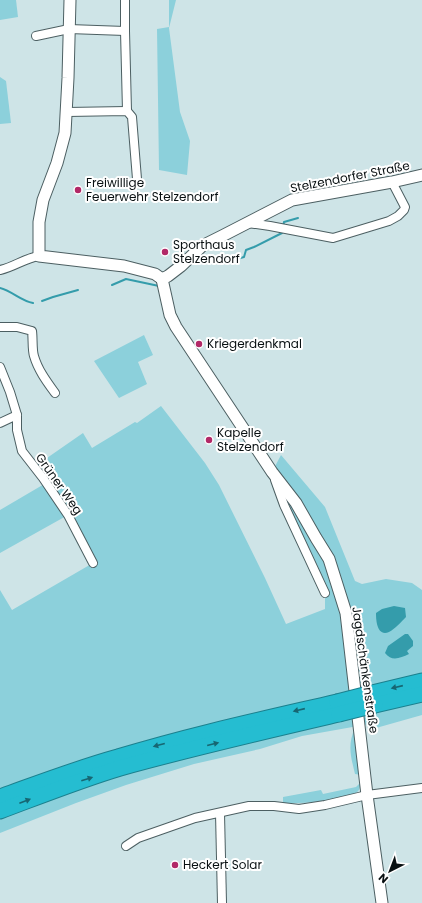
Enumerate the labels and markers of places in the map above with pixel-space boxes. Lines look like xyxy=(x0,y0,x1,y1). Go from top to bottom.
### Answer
place label: Freiwillige Feuerwehr Stelzendorf xyxy=(86,174,218,205)
marker: Freiwillige Feuerwehr Stelzendorf xyxy=(73,185,83,195)
place label: Sporthaus Stelzendorf xyxy=(173,236,240,267)
marker: Sporthaus Stelzendorf xyxy=(160,247,170,257)
place label: Kriegerdenkmal xyxy=(207,335,302,352)
marker: Kriegerdenkmal xyxy=(194,339,204,349)
place label: Kapelle Stelzendorf xyxy=(217,424,284,455)
marker: Kapelle Stelzendorf xyxy=(204,435,214,445)
place label: Heckert Solar xyxy=(183,856,262,873)
marker: Heckert Solar xyxy=(170,860,180,870)

